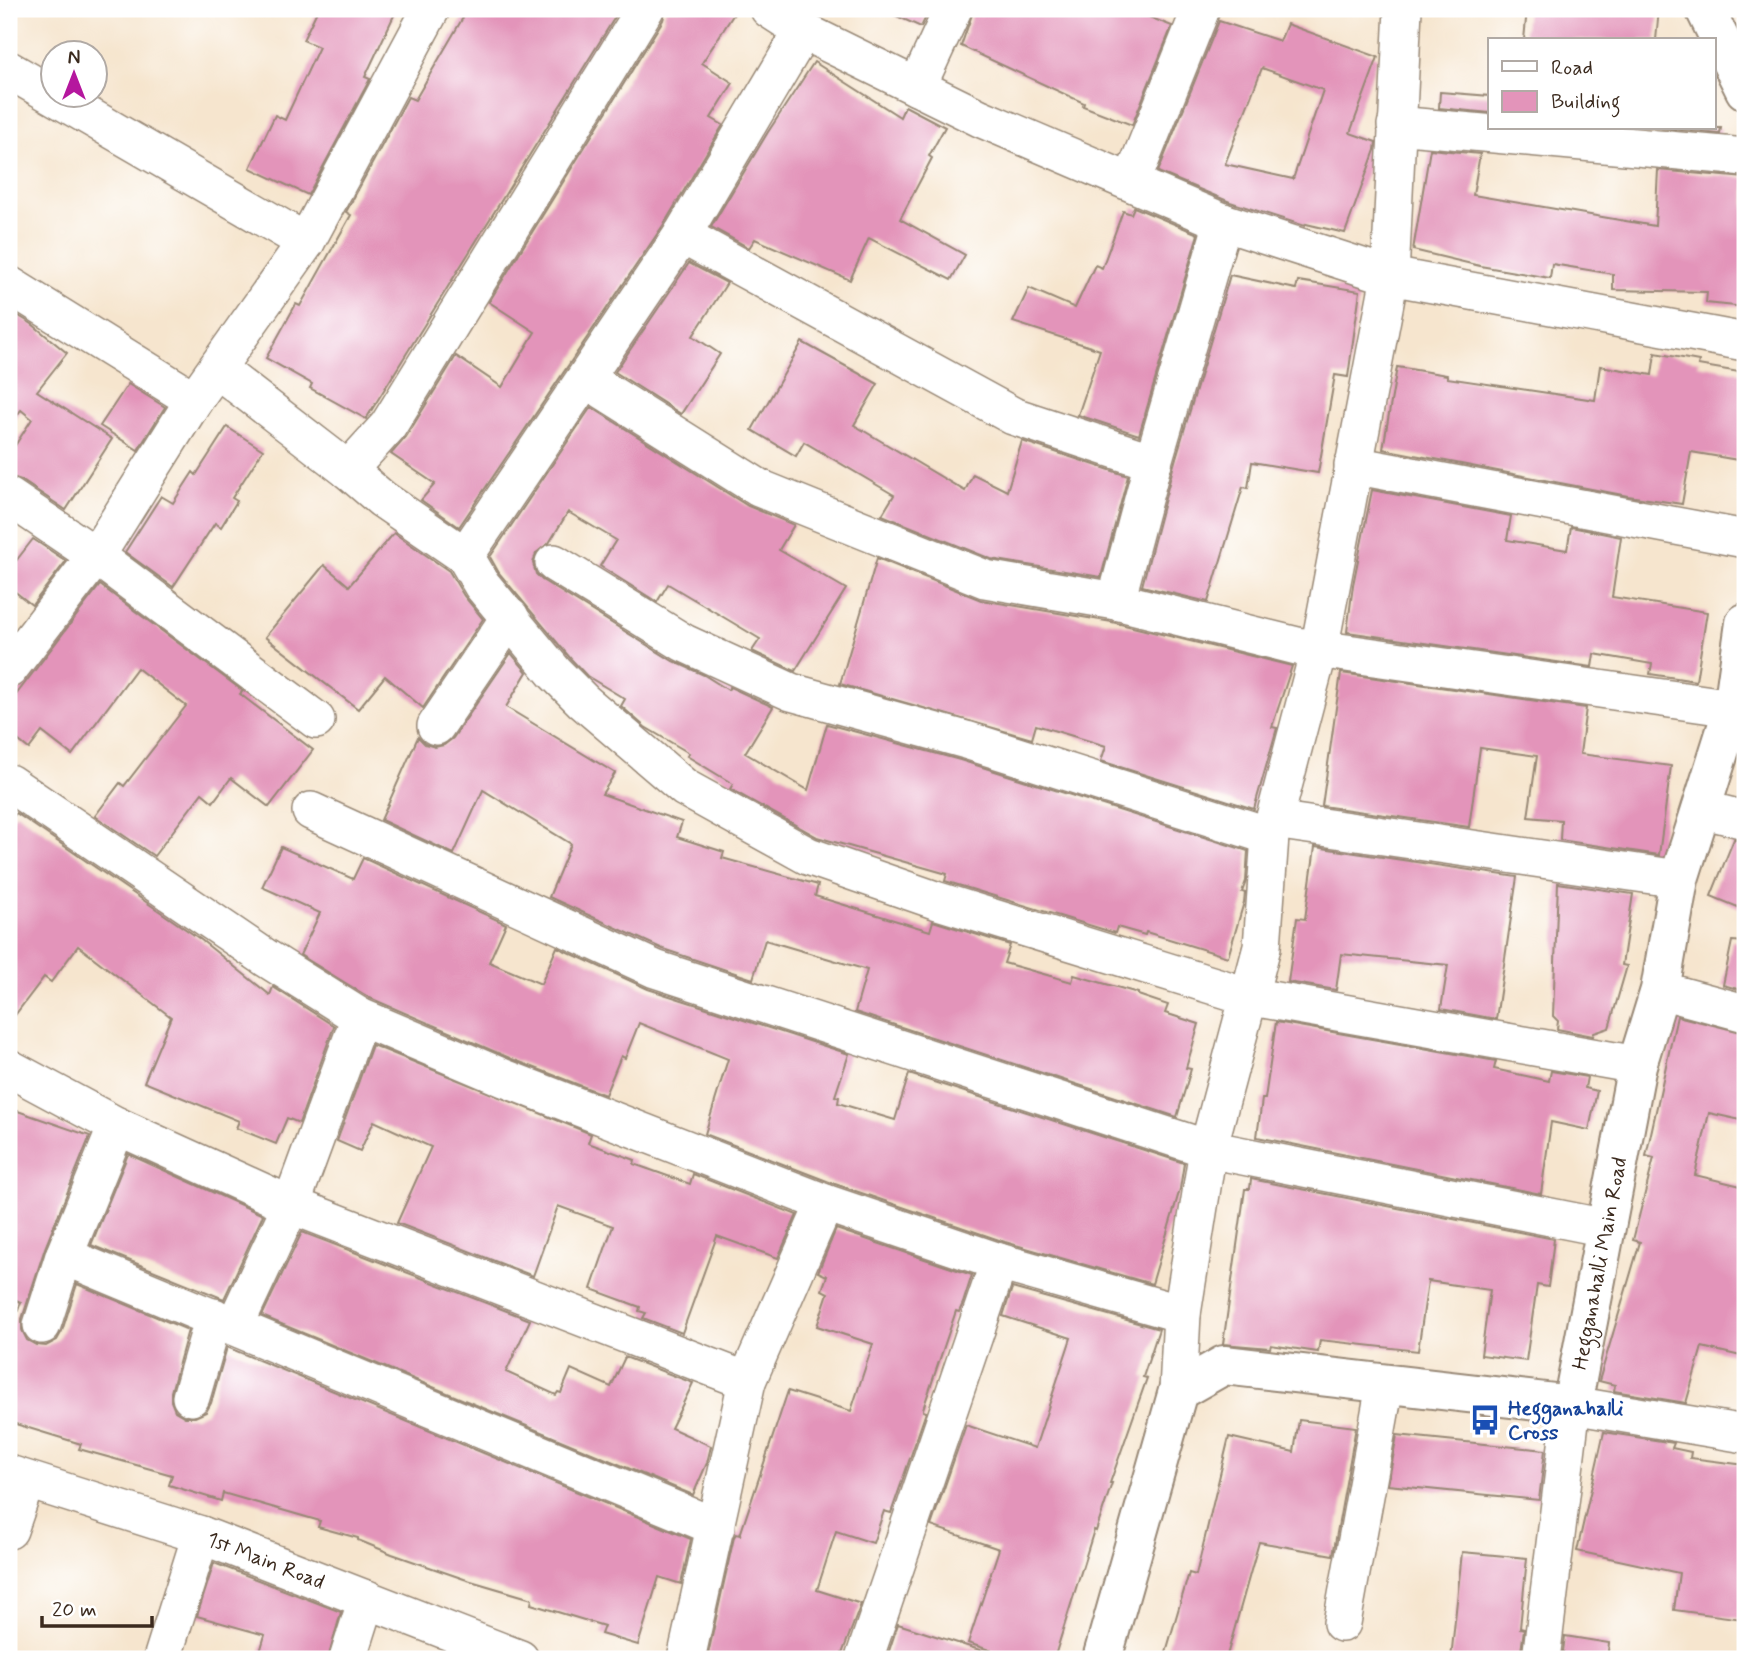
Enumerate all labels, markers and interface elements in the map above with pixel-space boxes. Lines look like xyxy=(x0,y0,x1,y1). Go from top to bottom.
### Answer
north arrow xyxy=(38,38,108,108)
legend xyxy=(1488,38,1716,130)
text: N xyxy=(68,46,80,71)
text: Road xyxy=(1551,54,1593,82)
text: Building xyxy=(1551,88,1621,118)
street label: Hegganahalli Main Road xyxy=(1566,1155,1634,1372)
place label: Hegganahalli Cross xyxy=(1508,1395,1624,1447)
bus stop icon: Hegganahalli Cross xyxy=(1468,1403,1502,1437)
street label: 1st Main Road xyxy=(203,1526,328,1597)
scale bar xyxy=(42,1584,152,1628)
text: 20 m xyxy=(52,1596,97,1624)

